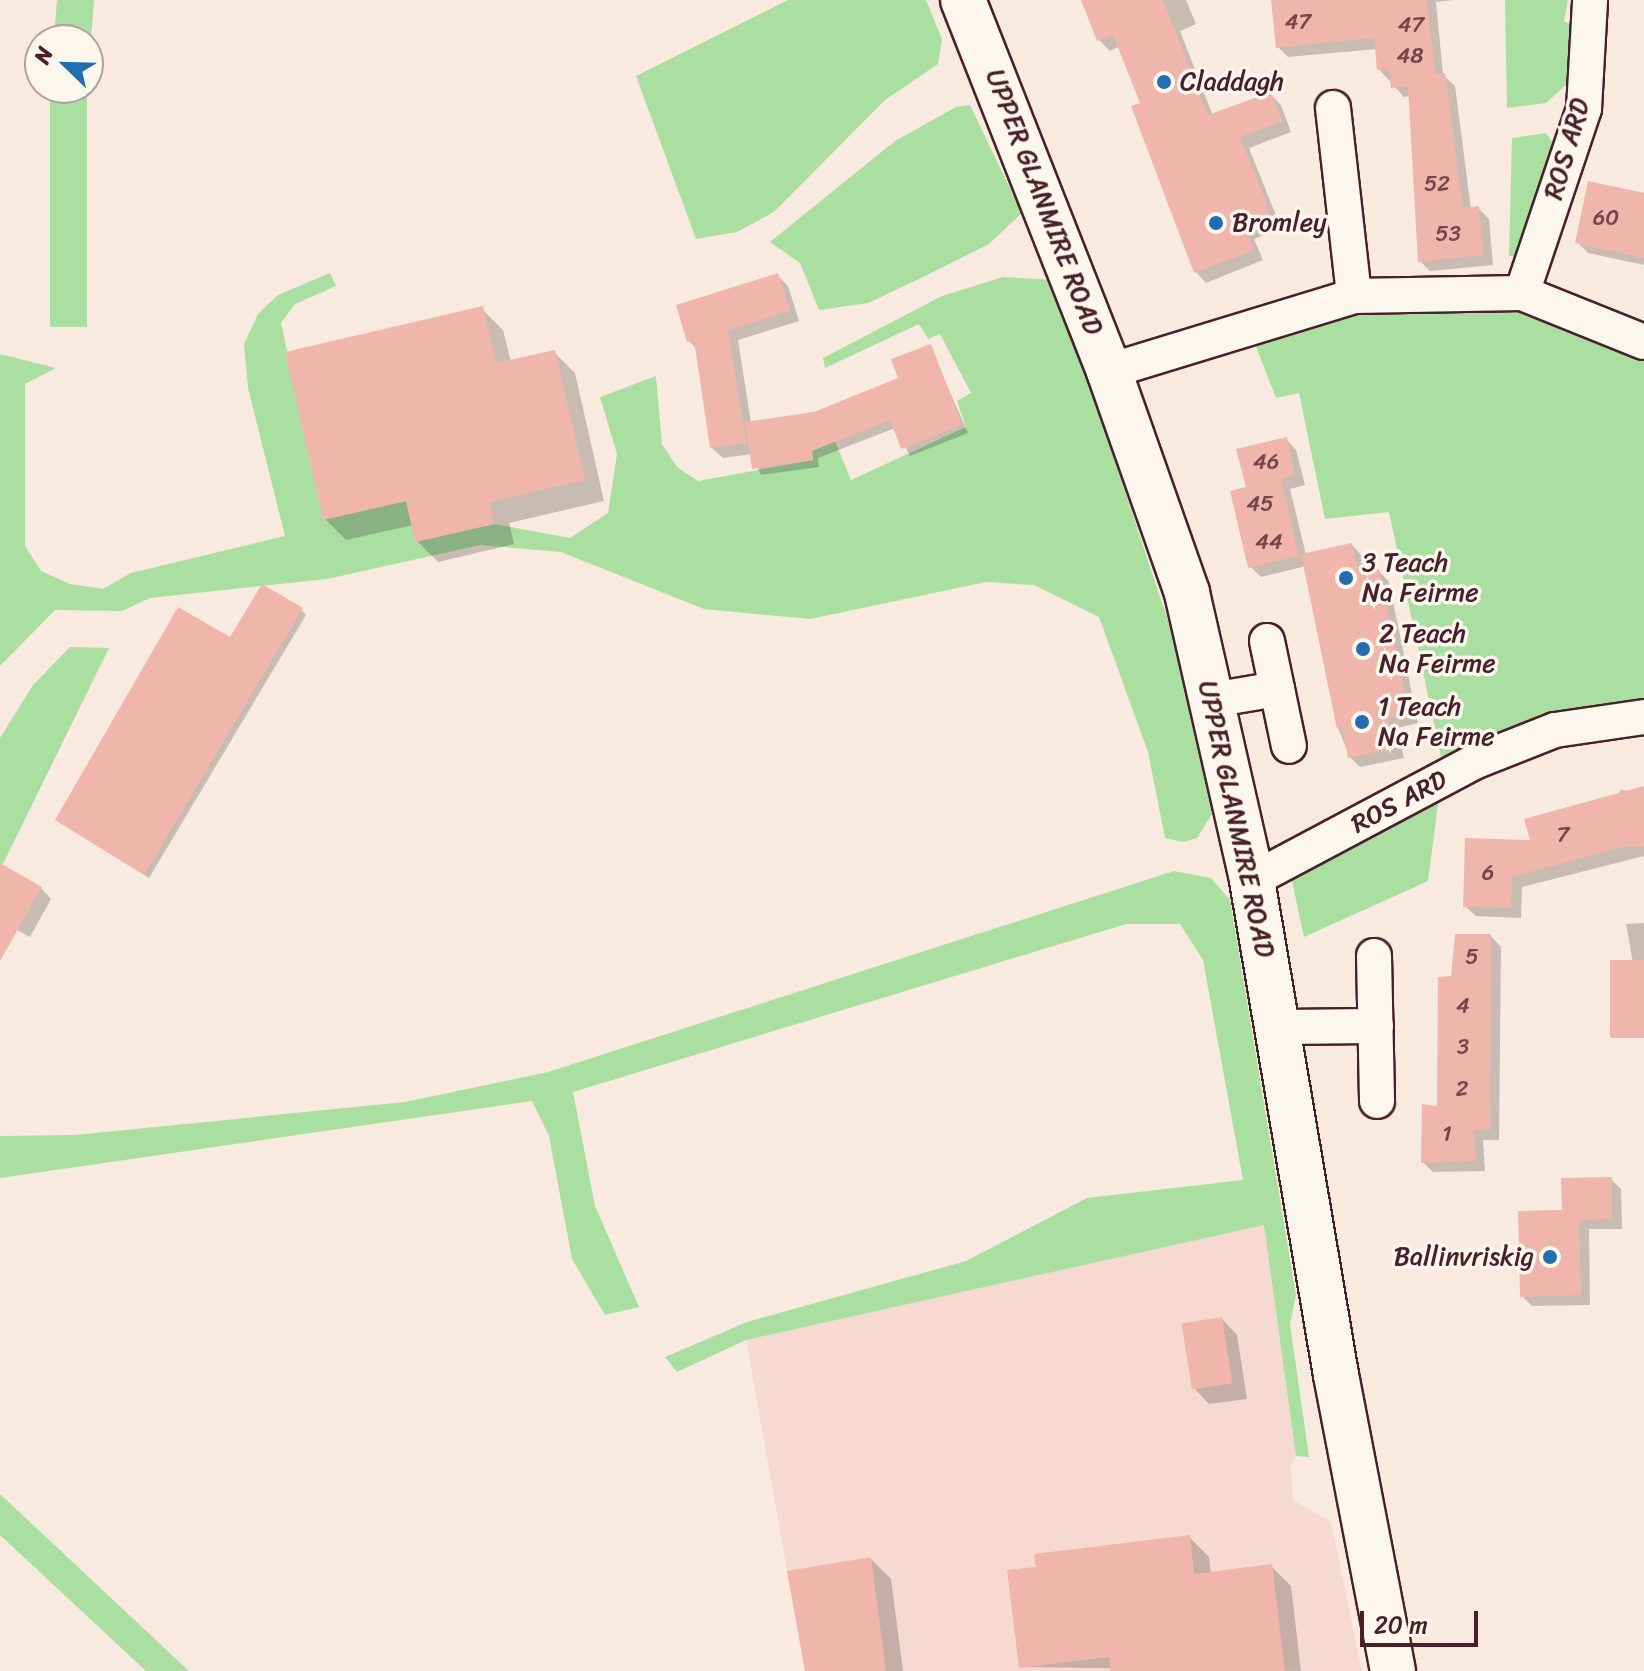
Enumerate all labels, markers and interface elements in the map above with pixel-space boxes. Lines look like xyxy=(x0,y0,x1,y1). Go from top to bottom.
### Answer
house number: 47 xyxy=(1285,9,1311,35)
house number: 47 xyxy=(1398,12,1424,38)
north arrow xyxy=(24,24,104,104)
text: N xyxy=(22,41,64,70)
house number: 48 xyxy=(1396,43,1424,69)
street label: UPPER GLANMIRE ROAD xyxy=(979,66,1109,338)
place label: Claddagh xyxy=(1180,66,1284,98)
marker: Claddagh xyxy=(1155,73,1173,91)
street label: ROS ARD xyxy=(1538,95,1596,203)
house number: 52 xyxy=(1424,171,1450,197)
house number: 60 xyxy=(1593,205,1619,231)
place label: Bromley xyxy=(1232,207,1327,239)
marker: Bromley xyxy=(1207,214,1225,232)
house number: 53 xyxy=(1435,221,1461,247)
house number: 46 xyxy=(1253,449,1279,475)
house number: 45 xyxy=(1246,491,1274,517)
house number: 44 xyxy=(1255,529,1283,555)
place label: 3 Teach Na Feirme xyxy=(1362,547,1478,608)
marker: 3 Teach Na Feirme xyxy=(1337,569,1355,587)
place label: 2 Teach Na Feirme xyxy=(1379,618,1495,680)
marker: 2 Teach Na Feirme xyxy=(1354,640,1372,658)
street label: UPPER GLANMIRE ROAD xyxy=(1192,679,1280,959)
place label: 1 Teach Na Feirme xyxy=(1378,691,1494,752)
marker: 1 Teach Na Feirme xyxy=(1353,713,1371,731)
street label: ROS ARD xyxy=(1346,764,1452,840)
house number: 7 xyxy=(1557,822,1569,848)
house number: 6 xyxy=(1482,860,1494,886)
house number: 5 xyxy=(1465,944,1479,970)
house number: 4 xyxy=(1456,993,1470,1019)
house number: 3 xyxy=(1457,1034,1469,1060)
house number: 2 xyxy=(1456,1076,1468,1102)
house number: 1 xyxy=(1442,1121,1452,1147)
place label: Ballinvriskig xyxy=(1394,1241,1534,1273)
marker: Ballinvriskig xyxy=(1541,1248,1559,1266)
scale bar xyxy=(1364,1595,1482,1645)
text: 20 m xyxy=(1374,1604,1428,1646)

